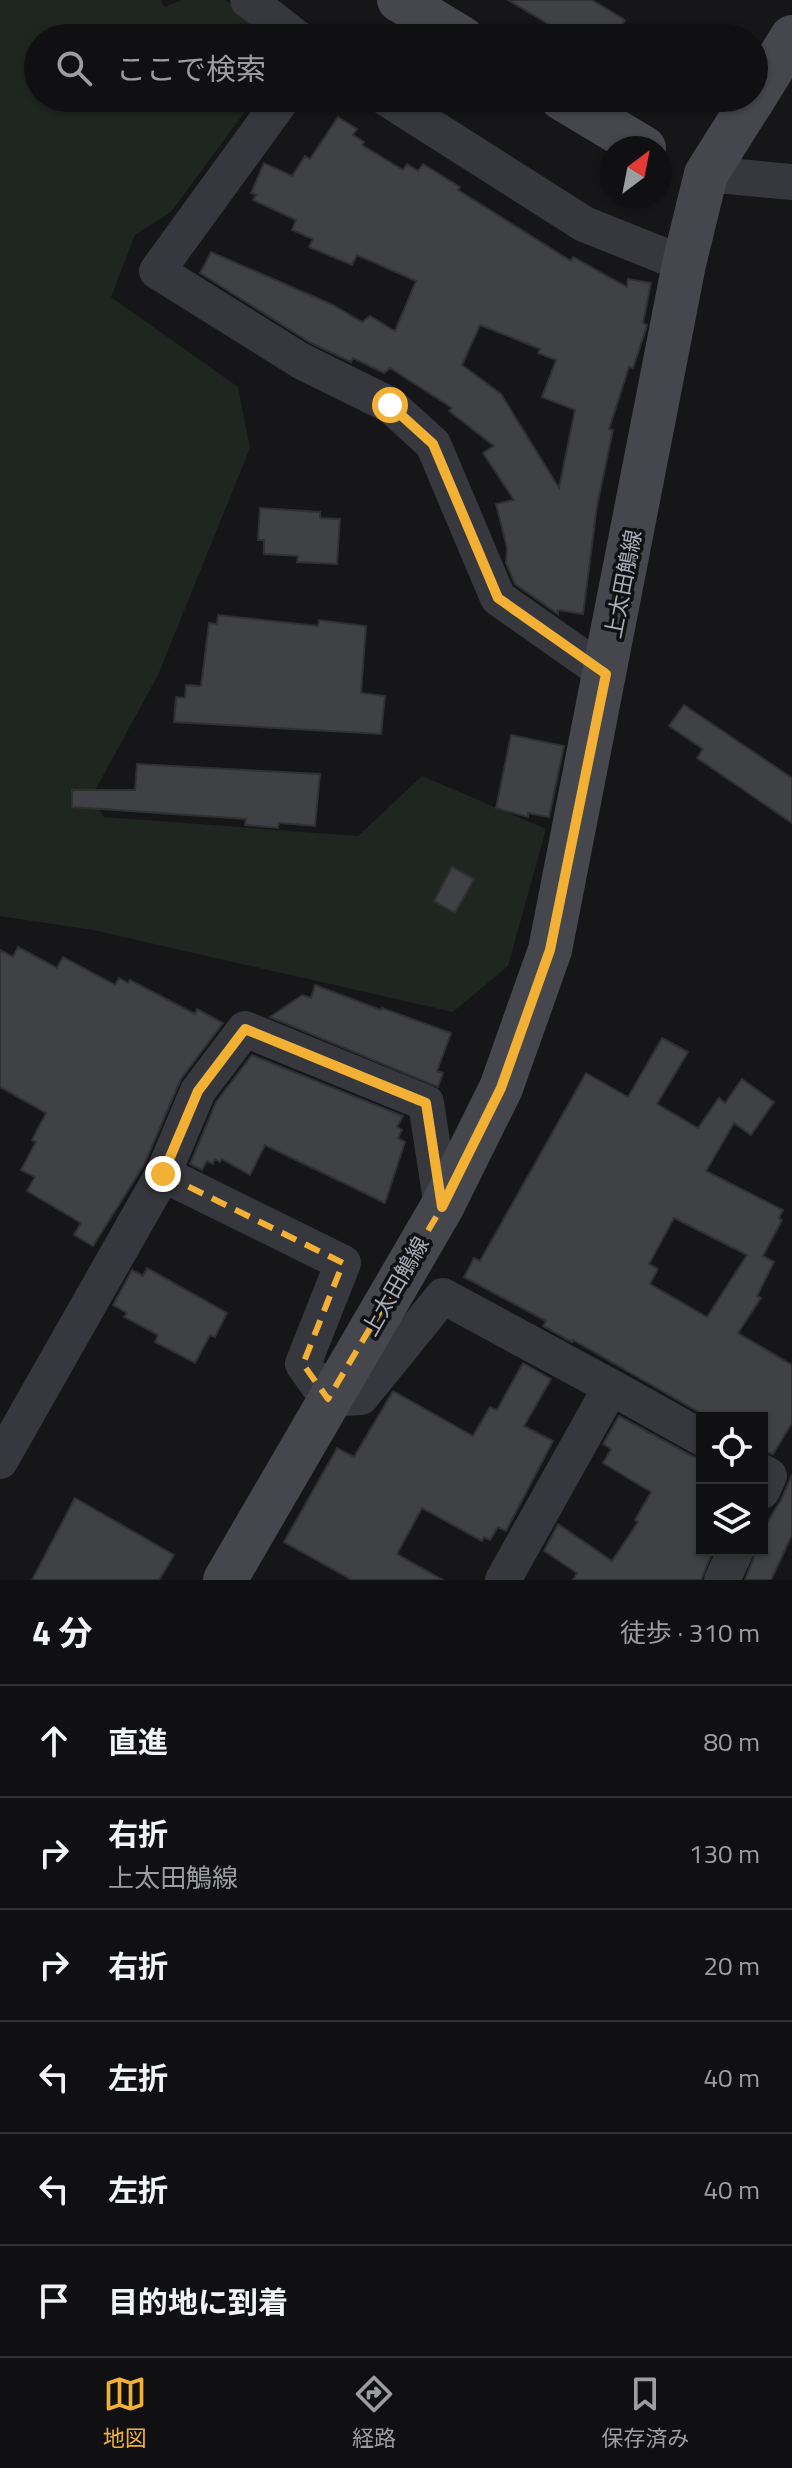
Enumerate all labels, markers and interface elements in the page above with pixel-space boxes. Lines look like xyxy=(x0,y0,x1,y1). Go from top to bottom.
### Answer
search box xyxy=(24,24,768,112)
icon: search xyxy=(52,46,96,90)
text: ここで検索 xyxy=(116,46,266,92)
north arrow xyxy=(600,136,672,208)
route start xyxy=(372,387,408,423)
street label: 上太田鵤線 xyxy=(596,527,650,641)
route end xyxy=(145,1156,181,1192)
street label: 上太田鵤線 xyxy=(353,1230,437,1342)
map controls xyxy=(696,1412,768,1556)
button: locate xyxy=(696,1412,768,1484)
button: layers xyxy=(696,1484,768,1556)
text: 4 分 xyxy=(32,1606,93,1658)
text: 徒歩 · 310 m xyxy=(620,1613,760,1652)
icon: ahead xyxy=(32,1719,76,1763)
text: 直進 xyxy=(108,1719,168,1765)
text: 80 m xyxy=(703,1722,760,1761)
text: 右折 xyxy=(108,1811,168,1857)
icon: right xyxy=(32,1831,76,1875)
text: 130 m xyxy=(689,1834,760,1873)
text: 上太田鵤線 xyxy=(108,1858,238,1897)
icon: right xyxy=(32,1943,76,1987)
text: 右折 xyxy=(108,1943,168,1989)
text: 20 m xyxy=(703,1946,760,1985)
icon: left xyxy=(32,2055,76,2099)
text: 左折 xyxy=(108,2055,168,2101)
text: 40 m xyxy=(703,2058,760,2097)
icon: left xyxy=(32,2167,76,2211)
text: 左折 xyxy=(108,2167,168,2213)
text: 40 m xyxy=(703,2170,760,2209)
icon: arrive xyxy=(32,2279,76,2323)
text: 目的地に到着 xyxy=(108,2279,288,2325)
tab: 地図 xyxy=(103,2372,147,2455)
tab: 経路 xyxy=(352,2372,396,2455)
tab: 保存済み xyxy=(601,2372,689,2455)

